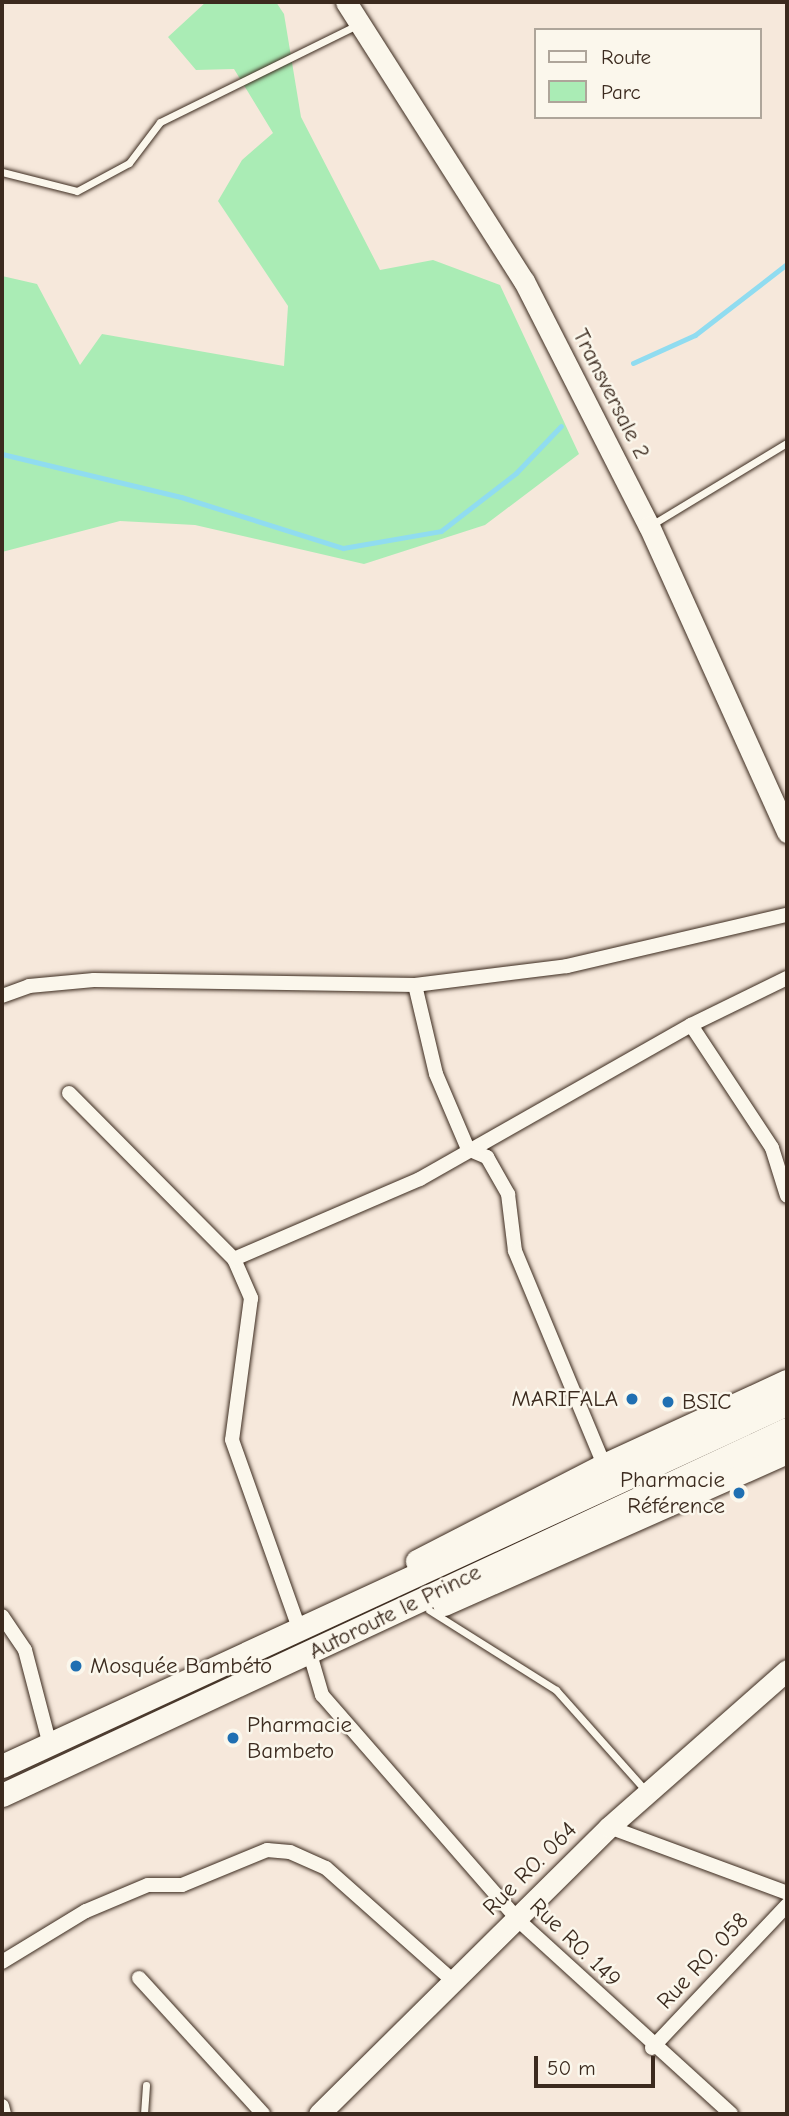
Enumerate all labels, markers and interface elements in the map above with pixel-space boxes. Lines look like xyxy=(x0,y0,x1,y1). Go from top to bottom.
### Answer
legend xyxy=(534,28,761,119)
text: Route xyxy=(601,45,651,69)
text: Parc xyxy=(601,80,641,104)
street label: Transversale 2 xyxy=(566,324,656,464)
place label: MARIFALA xyxy=(511,1385,618,1413)
place label: BSIC xyxy=(682,1388,731,1416)
marker: MARIFALA xyxy=(624,1391,640,1407)
marker: BSIC xyxy=(660,1394,676,1410)
place label: Pharmacie Référence xyxy=(620,1466,725,1520)
marker: Pharmacie Référence xyxy=(731,1485,747,1501)
street label: Autoroute le Prince xyxy=(305,1558,485,1666)
place label: Mosquée Bambéto xyxy=(90,1652,272,1680)
marker: Mosquée Bambéto xyxy=(68,1658,84,1674)
place label: Pharmacie Bambeto xyxy=(247,1711,352,1765)
marker: Pharmacie Bambeto xyxy=(225,1730,241,1746)
street label: Rue RO. 064 xyxy=(477,1816,583,1922)
street label: Rue RO. 149 xyxy=(524,1893,626,1993)
street label: Rue RO. 058 xyxy=(651,1907,755,2015)
scale bar xyxy=(537,2042,658,2086)
text: 50 m xyxy=(547,2056,596,2080)

